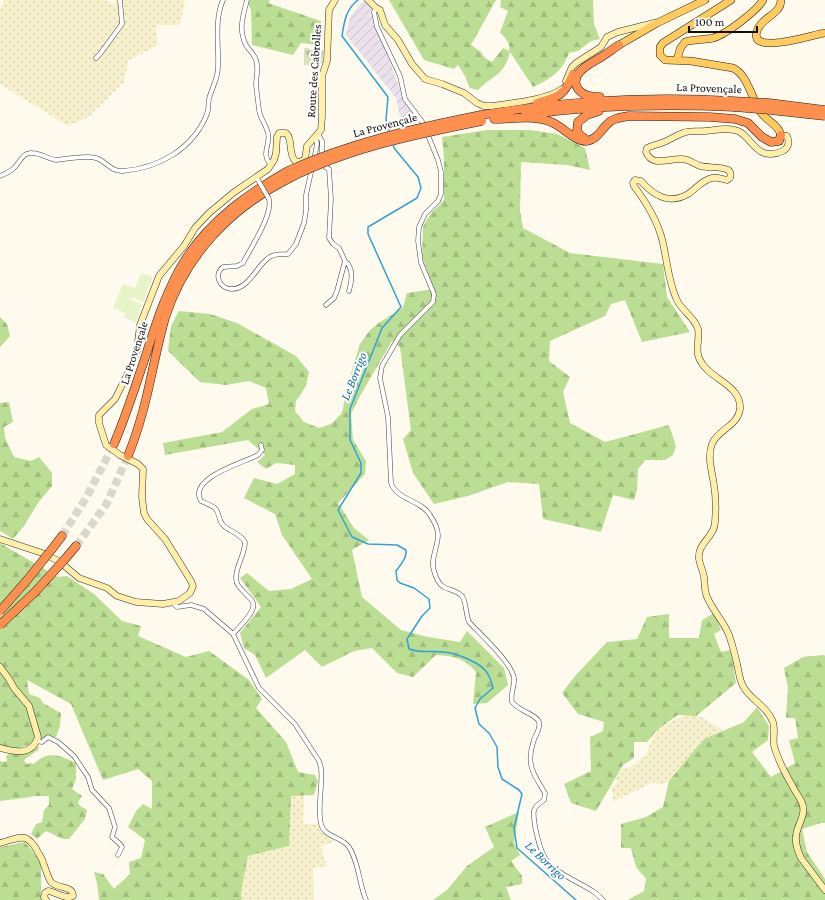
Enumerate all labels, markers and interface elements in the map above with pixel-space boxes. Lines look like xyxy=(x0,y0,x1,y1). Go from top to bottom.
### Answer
scale bar xyxy=(689,8,757,34)
text: 100 m xyxy=(695,15,725,29)
street label: Route des Cabrolles xyxy=(304,23,324,118)
street label: La Provençale xyxy=(676,80,742,96)
street label: La Provençale xyxy=(351,110,419,140)
street label: La Provençale xyxy=(117,320,151,386)
water label: Le Borrigo xyxy=(337,350,370,402)
water label: Le Borrigo xyxy=(522,838,570,883)

